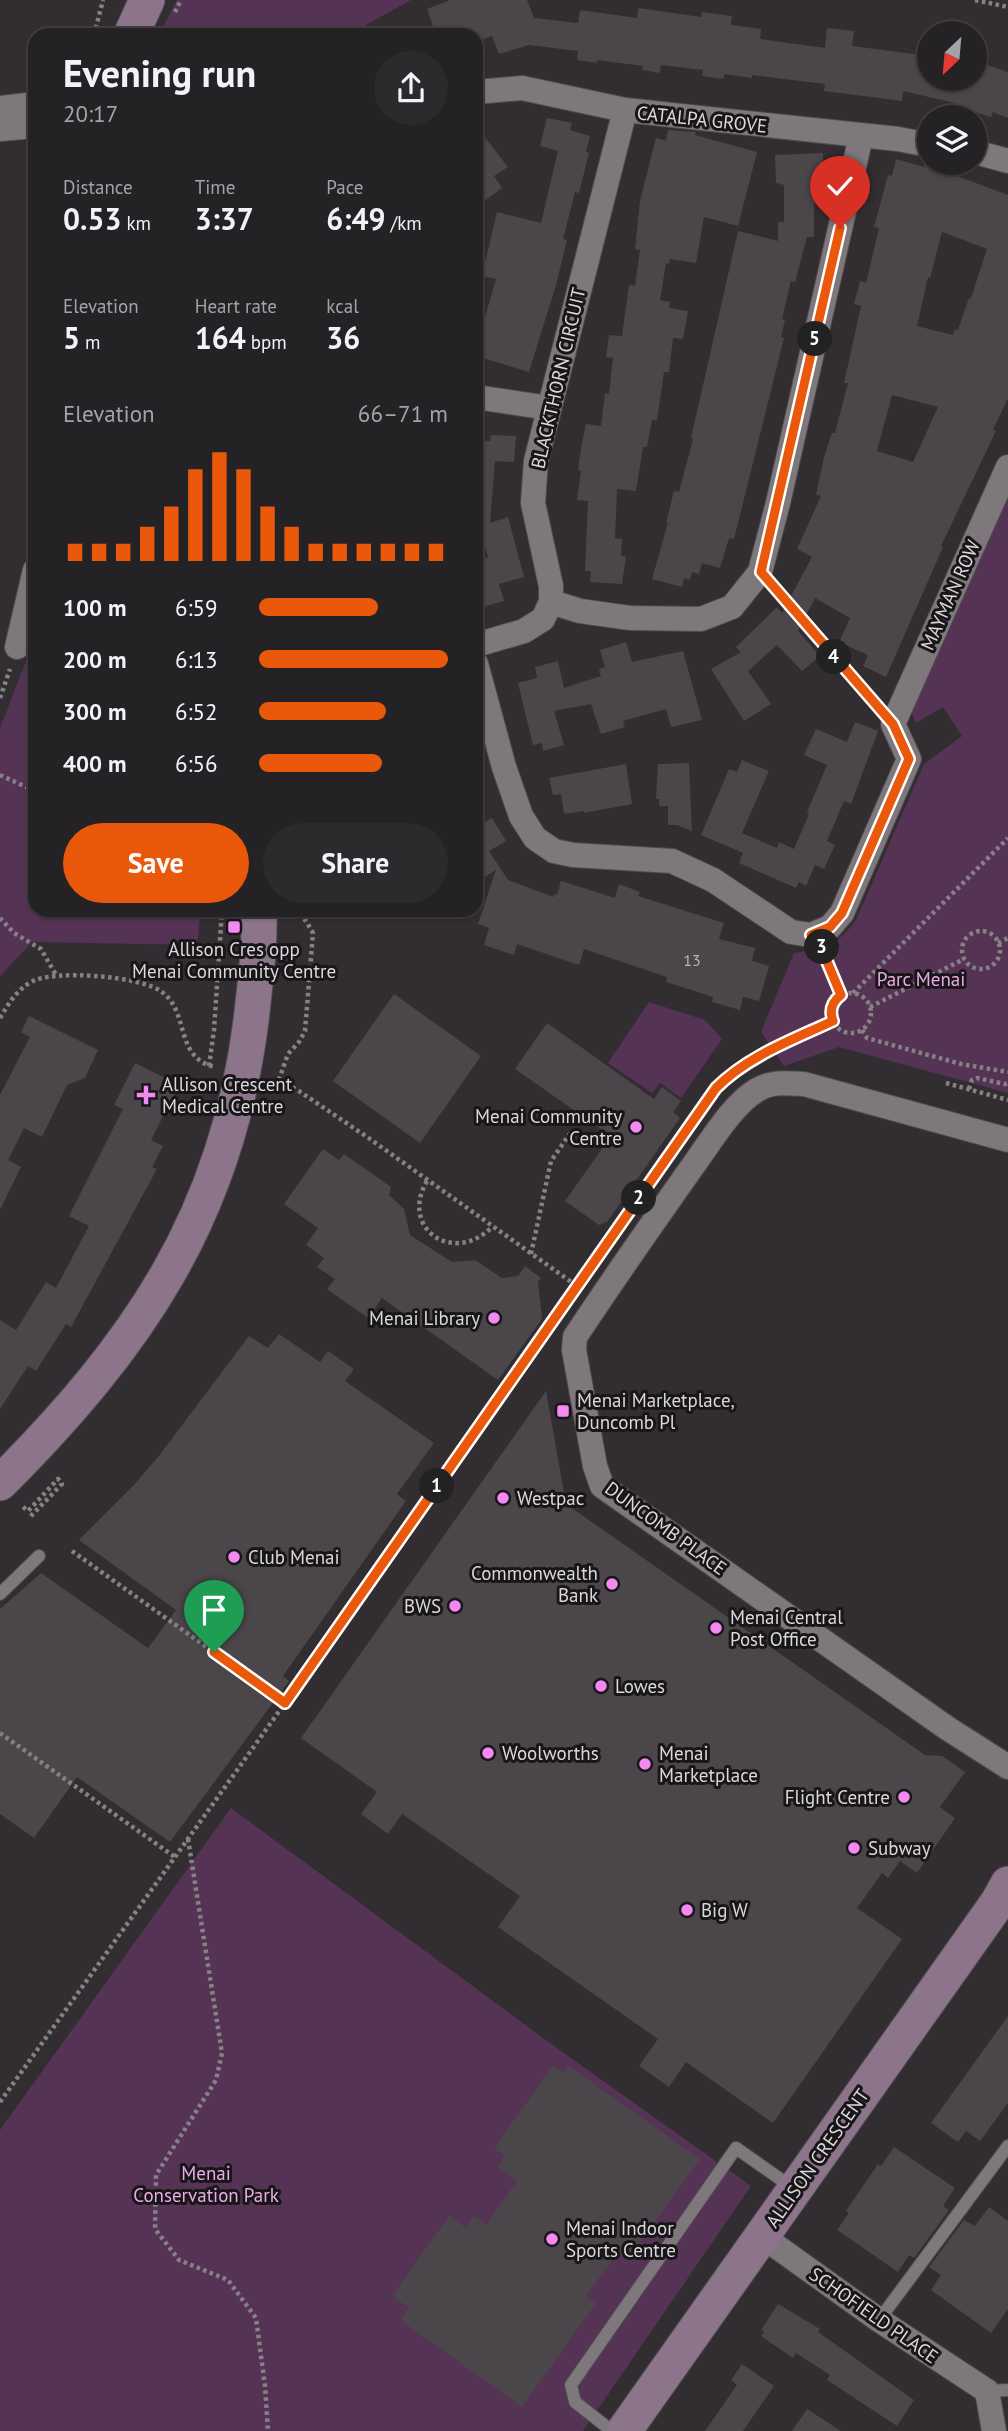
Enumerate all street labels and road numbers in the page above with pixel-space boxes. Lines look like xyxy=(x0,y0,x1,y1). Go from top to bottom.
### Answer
street label: CATALPA GROVE xyxy=(636,100,768,138)
street label: BLACKTHORN CIRCUIT xyxy=(525,285,591,471)
street label: MAYMAN ROW xyxy=(915,536,985,654)
street label: DUNCOMB PLACE xyxy=(601,1476,731,1580)
street label: ALLISON CRESCENT xyxy=(760,2084,874,2232)
street label: SCHOFIELD PLACE xyxy=(805,2262,943,2368)

